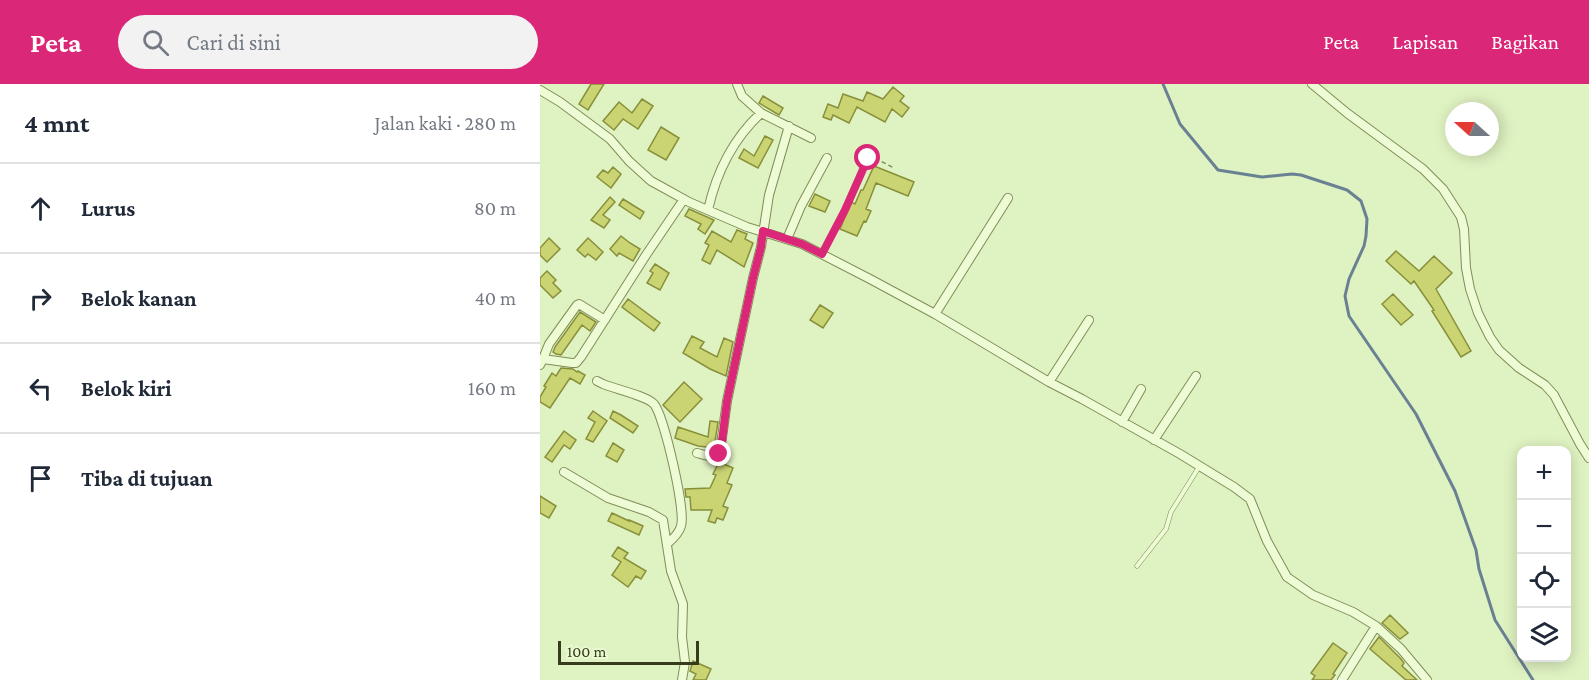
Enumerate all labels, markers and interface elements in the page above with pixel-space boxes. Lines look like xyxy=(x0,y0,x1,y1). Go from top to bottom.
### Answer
search box xyxy=(118,15,538,69)
icon: search xyxy=(139,26,172,59)
text: Peta xyxy=(30,27,82,58)
text: Cari di sini xyxy=(187,30,281,55)
text: Peta xyxy=(1323,30,1359,54)
text: Lapisan xyxy=(1392,30,1458,54)
text: Bagikan xyxy=(1491,30,1559,54)
north arrow xyxy=(1445,102,1499,156)
text: 4 mnt xyxy=(24,109,89,138)
text: Jalan kaki · 280 m xyxy=(375,112,516,134)
route start xyxy=(854,144,880,170)
icon: ahead xyxy=(24,192,57,225)
text: Lurus xyxy=(81,196,135,221)
text: 80 m xyxy=(474,197,516,219)
icon: right xyxy=(24,282,57,315)
text: Belok kanan xyxy=(81,286,197,311)
text: 40 m xyxy=(475,287,516,309)
icon: left xyxy=(24,372,57,405)
text: Belok kiri xyxy=(81,376,172,401)
text: 160 m xyxy=(468,377,516,399)
route end xyxy=(705,440,731,466)
map controls xyxy=(1517,446,1571,662)
button: + xyxy=(1517,446,1571,500)
icon: arrive xyxy=(24,462,57,495)
text: Tiba di tujuan xyxy=(81,466,213,491)
button: − xyxy=(1517,500,1571,554)
button: locate xyxy=(1517,554,1571,608)
button: layers xyxy=(1517,608,1571,662)
scale bar xyxy=(558,638,699,666)
text: 100 m xyxy=(567,643,606,660)

